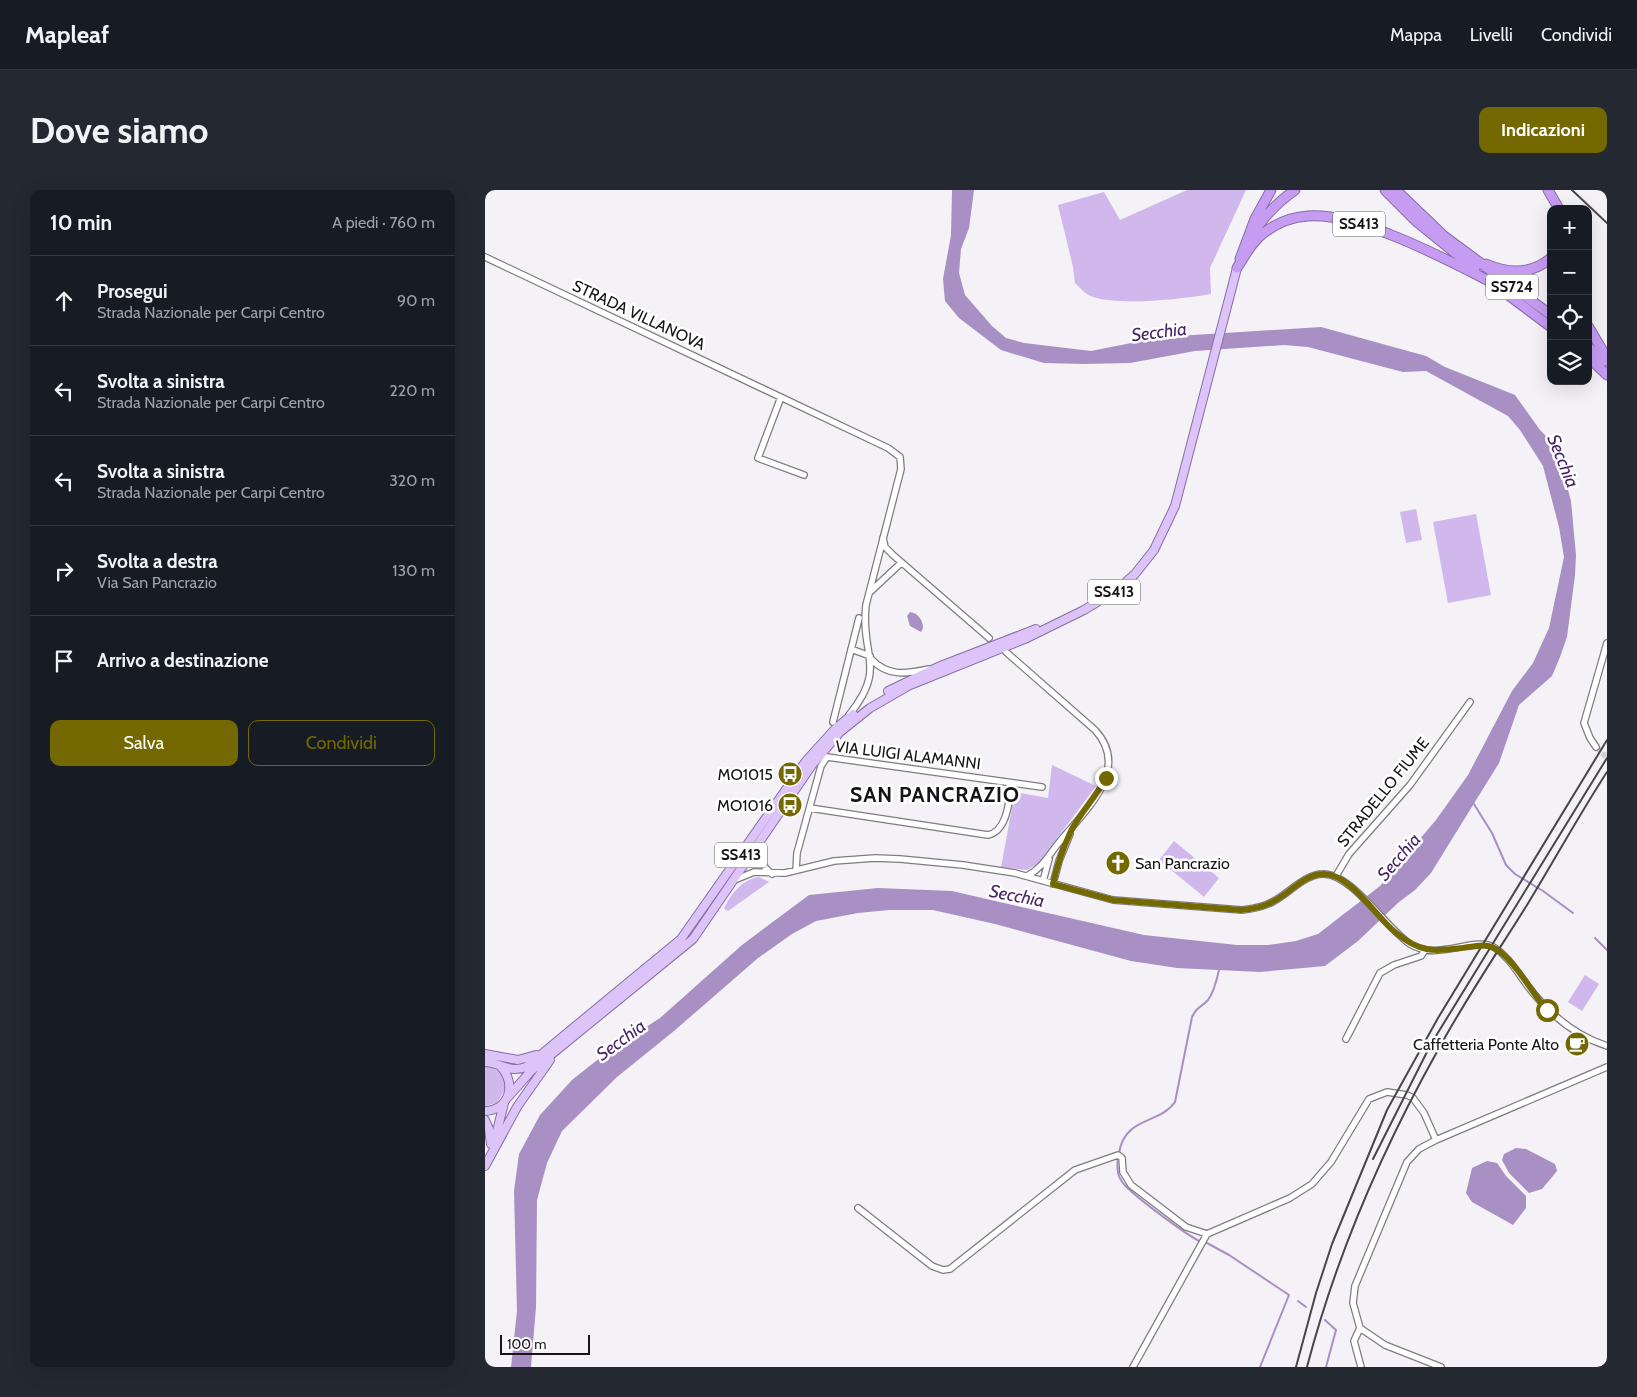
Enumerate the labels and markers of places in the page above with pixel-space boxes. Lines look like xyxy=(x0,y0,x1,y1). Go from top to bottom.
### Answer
bus stop icon: MO1015 xyxy=(777,761,803,787)
place label: MO1015 xyxy=(718,765,773,784)
bus stop icon: MO1016 xyxy=(777,792,803,818)
place label: MO1016 xyxy=(717,796,773,815)
church icon: San Pancrazio xyxy=(1105,850,1131,876)
place label: San Pancrazio xyxy=(1135,854,1230,873)
cafe icon: Caffetteria Ponte Alto xyxy=(1564,1031,1590,1057)
place label: Caffetteria Ponte Alto xyxy=(1413,1035,1559,1054)

